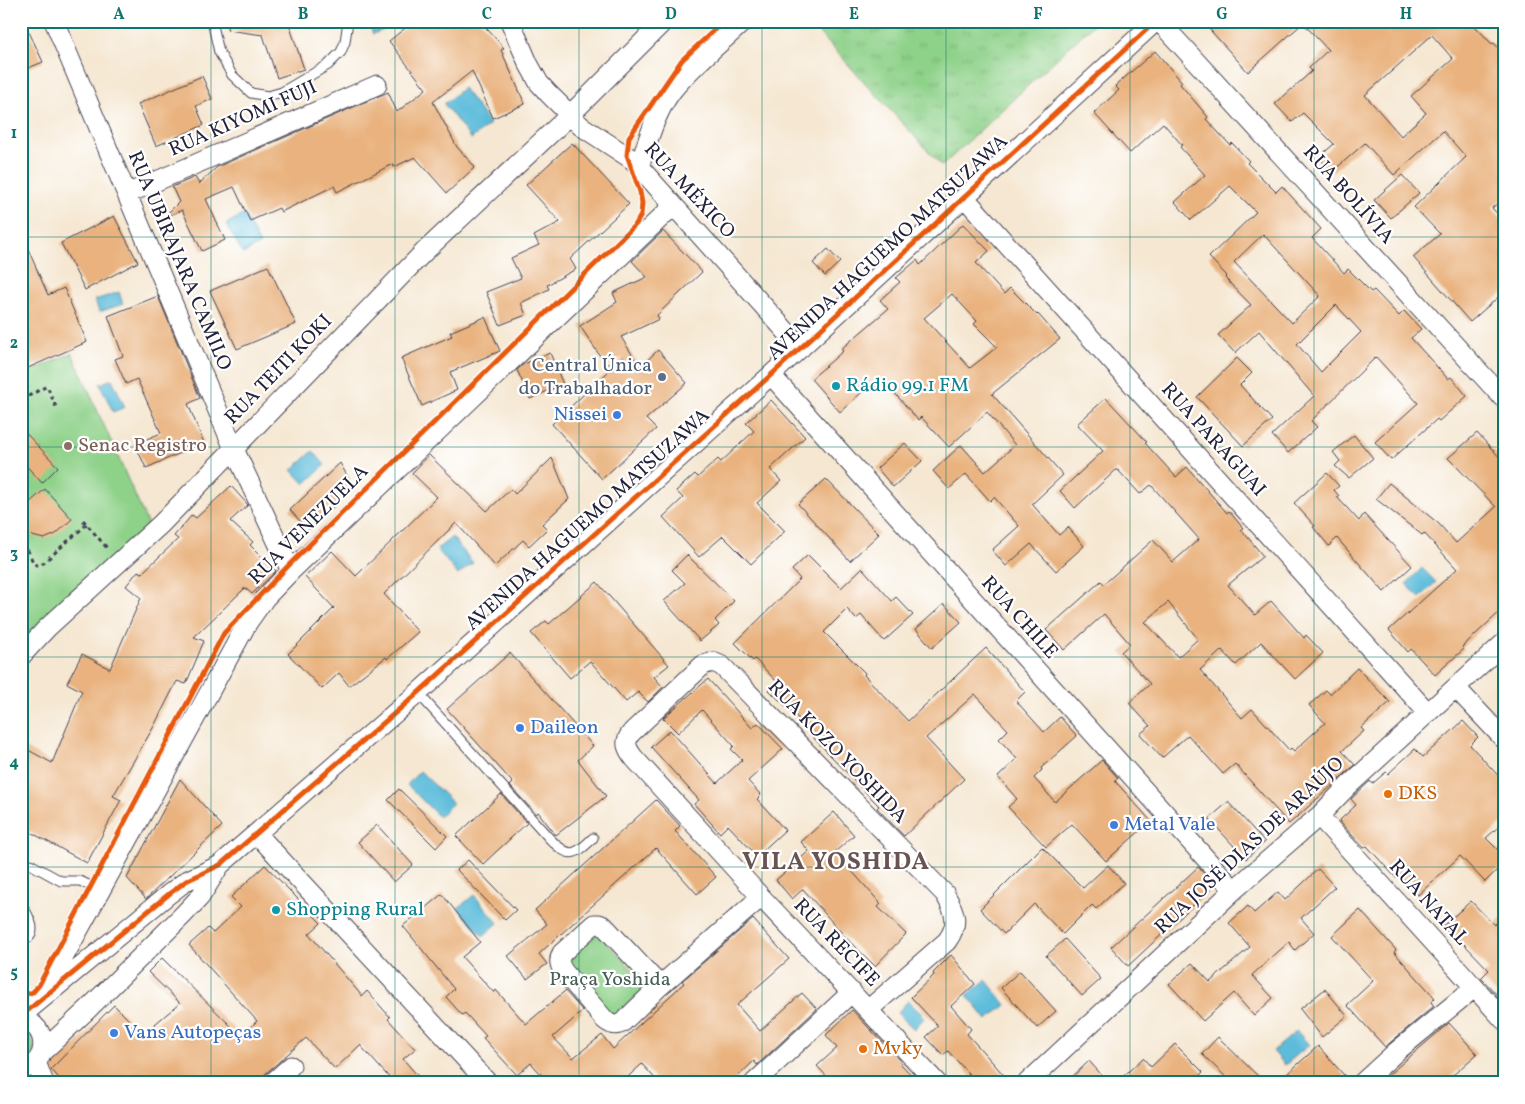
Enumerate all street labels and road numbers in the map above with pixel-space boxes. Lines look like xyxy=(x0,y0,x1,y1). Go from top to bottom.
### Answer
street label: RUA KIYOMI FUJI xyxy=(164,74,322,164)
street label: AVENIDA HAGUEMO MATSUZAWA xyxy=(761,128,1015,368)
street label: RUA MÉXICO xyxy=(637,137,741,245)
street label: RUA BOLÍVIA xyxy=(1296,139,1400,251)
street label: RUA UBIRAJARA CAMILO xyxy=(120,147,238,375)
street label: RUA TEITI KOKI xyxy=(219,308,339,432)
street label: RUA PARAGUAI xyxy=(1154,377,1272,503)
street label: AVENIDA HAGUEMO MATSUZAWA xyxy=(460,402,716,638)
street label: RUA VENEZUELA xyxy=(243,459,375,591)
street label: RUA CHILE xyxy=(974,570,1064,666)
street label: RUA KOZO YOSHIDA xyxy=(761,674,913,830)
street label: RUA JOSÉ DIAS DE ARAÚJO xyxy=(1149,751,1351,941)
street label: RUA NATAL xyxy=(1382,854,1474,952)
street label: RUA RECIFE xyxy=(786,892,886,994)

